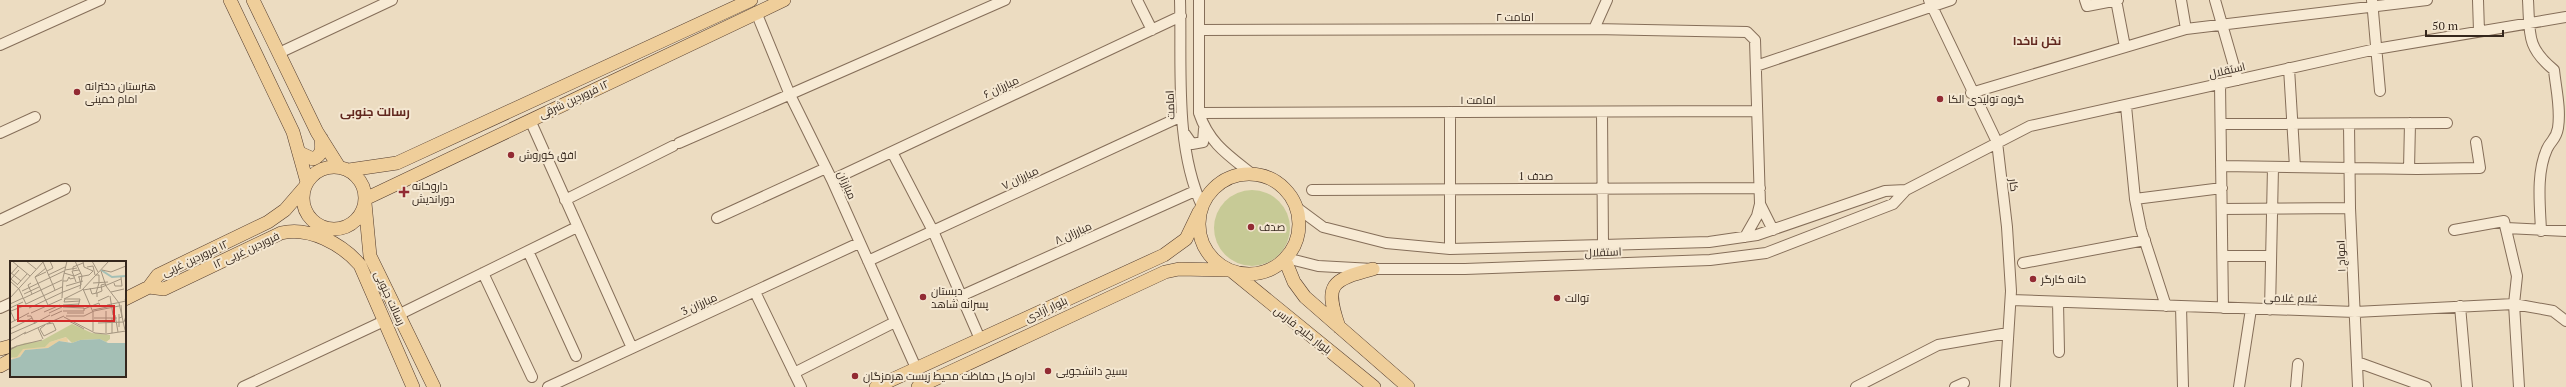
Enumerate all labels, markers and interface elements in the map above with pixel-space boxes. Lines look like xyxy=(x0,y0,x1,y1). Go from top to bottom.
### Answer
street label: امامت ۲ xyxy=(1496,10,1534,24)
scale bar xyxy=(2426,12,2503,38)
text: 50 m xyxy=(2432,18,2459,33)
district label: نخل ناخدا xyxy=(2013,33,2061,49)
street label: استقلال xyxy=(2207,59,2247,81)
street label: مبارزان ۶ xyxy=(981,73,1021,101)
street label: ١٢ فروردین شرقی xyxy=(537,77,611,121)
place label: هنرستان دخترانه امام خمینی xyxy=(85,79,156,107)
marker: هنرستان دخترانه امام خمینی xyxy=(72,87,82,97)
street label: امامت xyxy=(1162,90,1178,120)
place label: گروه تولیدی الکا xyxy=(1948,92,2024,106)
street label: امامت ۱ xyxy=(1460,93,1496,107)
marker: گروه تولیدی الکا xyxy=(1935,94,1945,104)
district label: رسالت جنوبی xyxy=(340,104,410,120)
place label: افق کوروش xyxy=(519,148,577,162)
marker: افق کوروش xyxy=(506,150,516,160)
street label: مبارزان ۷ xyxy=(999,163,1041,193)
street label: مبارزان xyxy=(835,169,859,201)
street label: صدف 1 xyxy=(1519,169,1553,183)
street label: کار xyxy=(2006,177,2022,192)
place label: داروخانه دوراندیش xyxy=(412,179,455,206)
marker: داروخانه دوراندیش xyxy=(399,187,409,197)
street label: مبارزان ۸ xyxy=(1052,219,1094,247)
place label: صدف xyxy=(1259,220,1285,234)
marker: صدف xyxy=(1246,222,1256,232)
street label: ۱۲ فروردین غربی xyxy=(210,228,282,272)
street label: ١٢ فروردین غربى xyxy=(159,236,231,280)
street label: امواج ۱ xyxy=(2333,240,2350,272)
street label: استقلال xyxy=(1584,244,1622,260)
inset map xyxy=(10,261,126,377)
street label: رسالت جنوبی xyxy=(371,269,409,327)
place label: خانه کارگر xyxy=(2040,272,2086,286)
marker: خانه کارگر xyxy=(2028,274,2038,284)
place label: دبستان پسرانه شاهد xyxy=(931,284,988,311)
street label: مبارزان 3 xyxy=(679,290,719,318)
place label: توالت xyxy=(1565,291,1589,305)
street label: غلام غلامی xyxy=(2264,291,2318,306)
marker: دبستان پسرانه شاهد xyxy=(918,292,928,302)
street label: بلوار آزادی xyxy=(1023,293,1069,325)
marker: توالت xyxy=(1552,293,1562,303)
street label: بلوار خلیج فارس xyxy=(1271,303,1335,358)
place label: بسیج دانشجویی xyxy=(1056,364,1128,379)
marker: بسیج دانشجویی xyxy=(1043,366,1053,376)
place label: اداره کل حفاظت محیط زیست هرمزگان xyxy=(863,369,1035,383)
marker: اداره کل حفاظت محیط زیست هرمزگان xyxy=(850,371,860,381)

